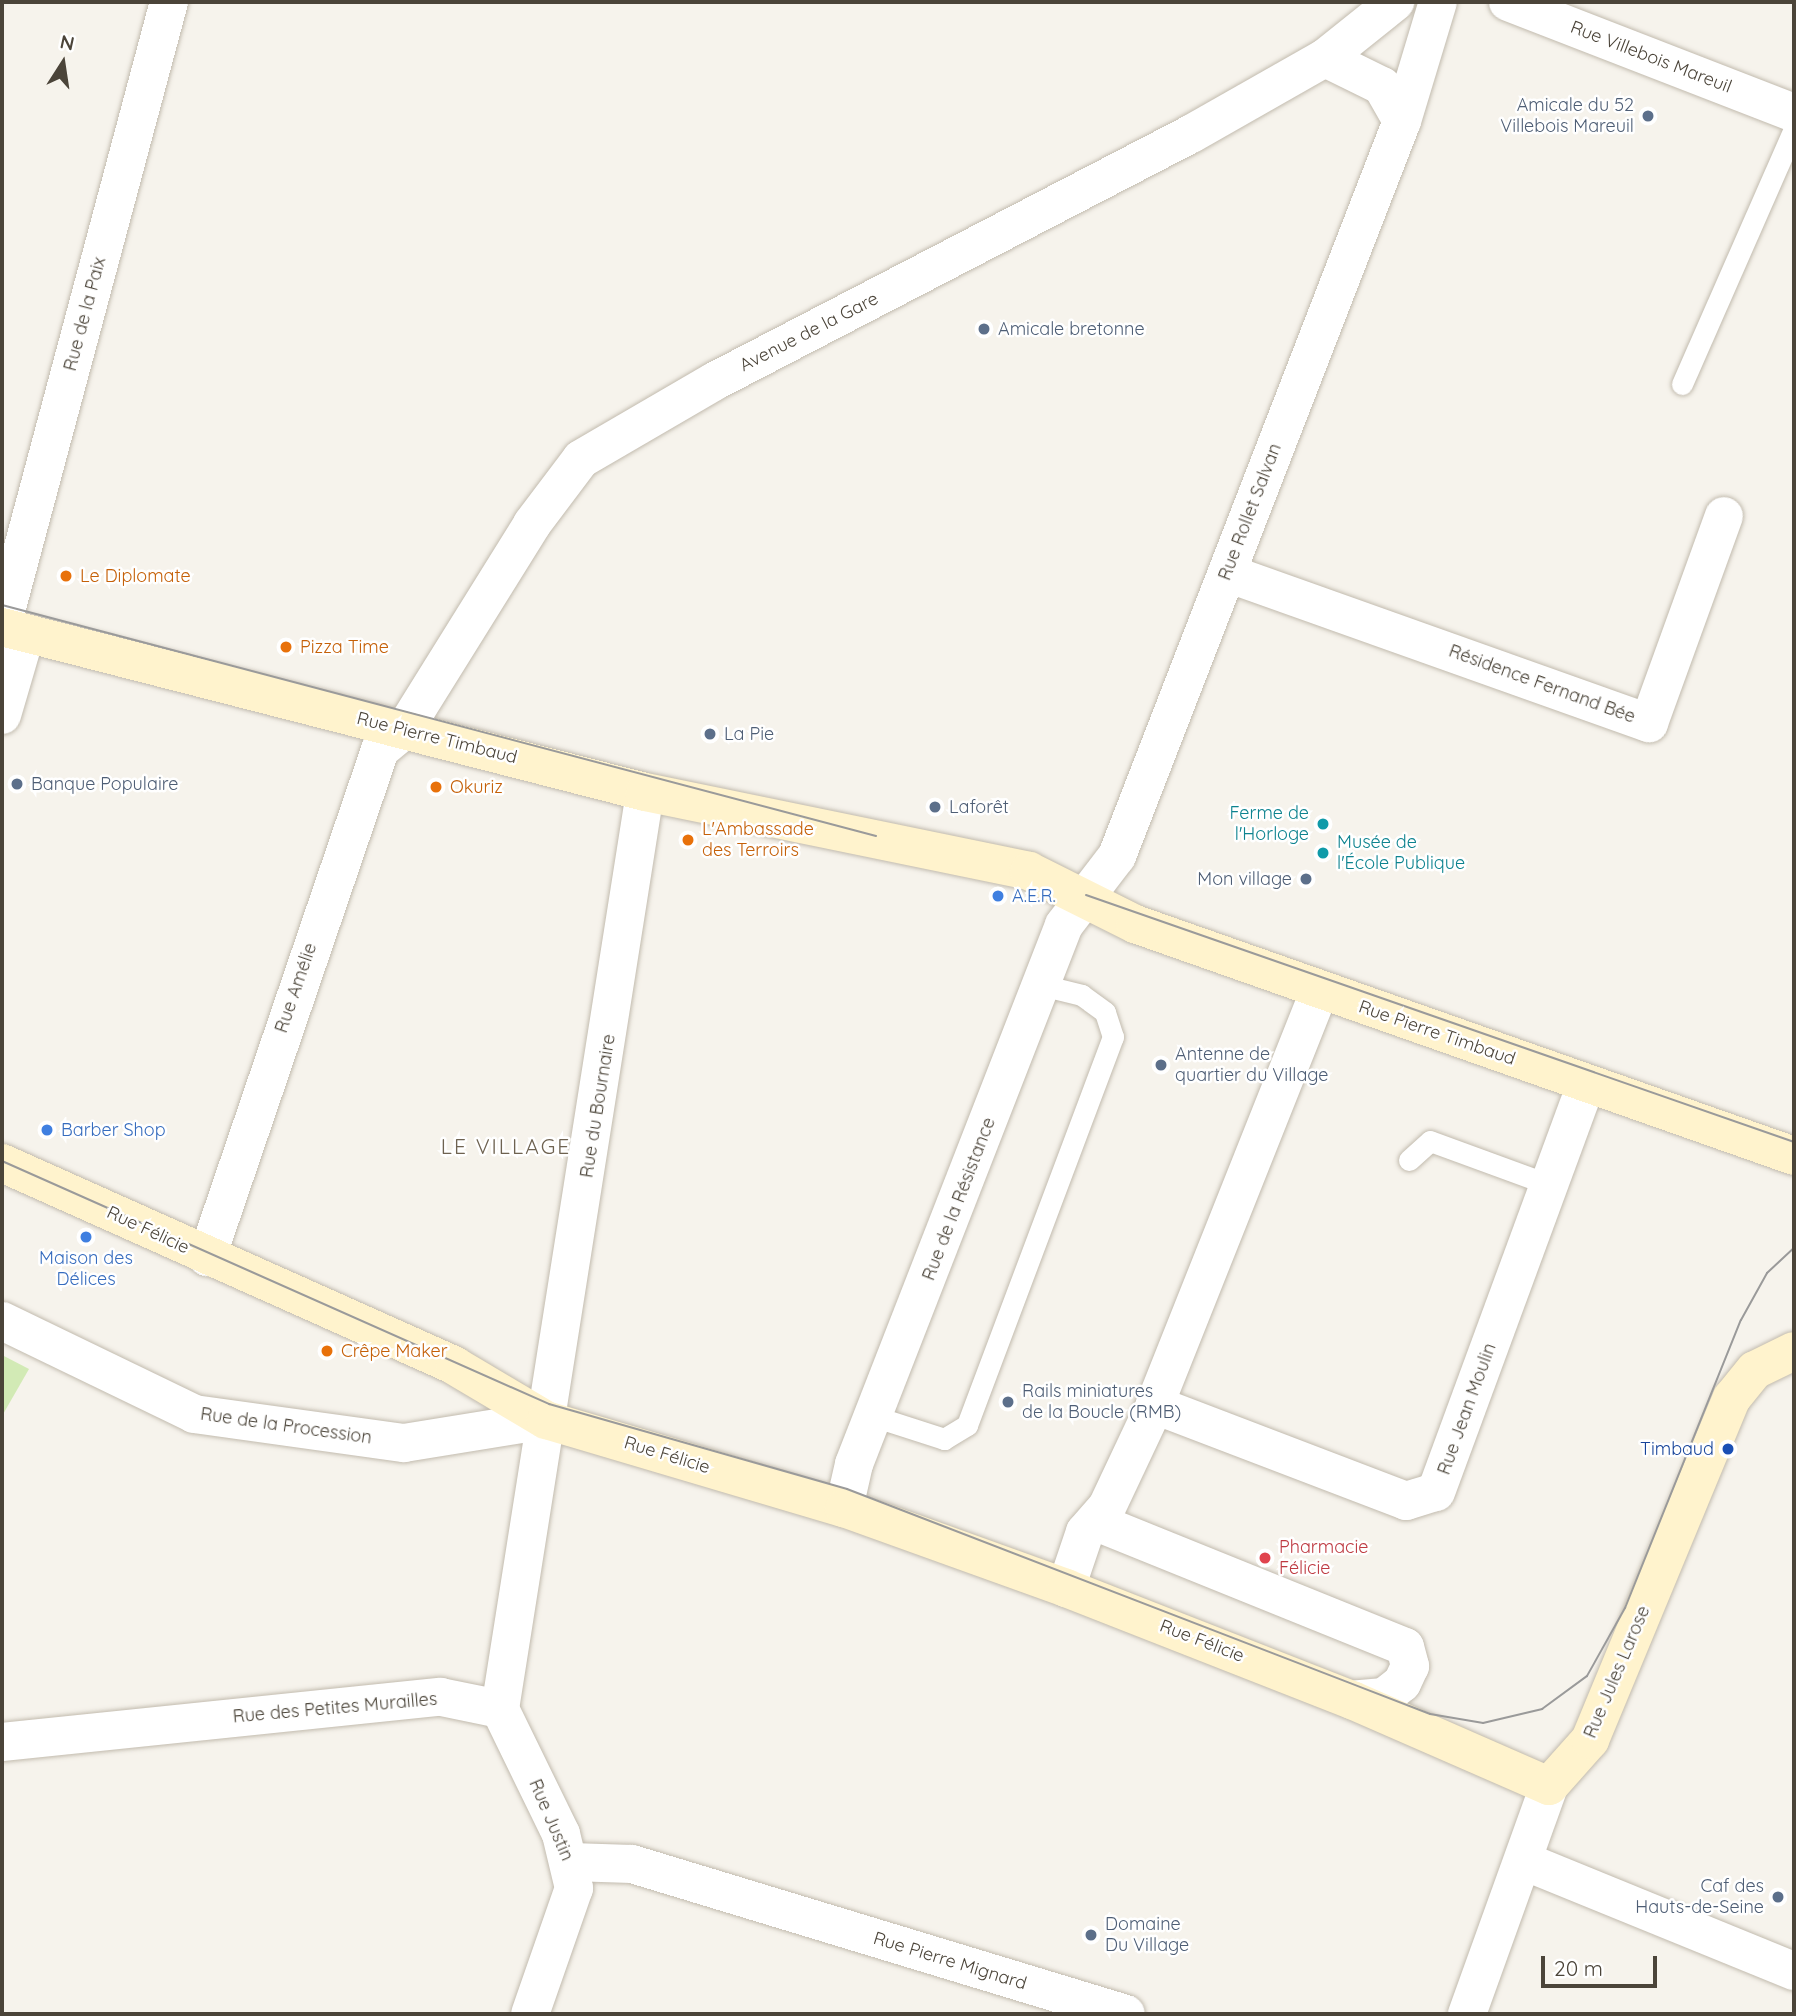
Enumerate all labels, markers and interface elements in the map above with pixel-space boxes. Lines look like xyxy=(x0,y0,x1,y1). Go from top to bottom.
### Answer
street label: Rue Villebois Mareuil xyxy=(1567,16,1735,98)
north arrow xyxy=(28,28,98,98)
text: N xyxy=(58,29,77,56)
place label: Amicale du 52 Villebois Mareuil xyxy=(1500,95,1634,138)
marker: Amicale du 52 Villebois Mareuil xyxy=(1640,108,1656,124)
street label: Rue de la Paix xyxy=(59,255,111,373)
street label: Avenue de la Gare xyxy=(736,288,882,376)
place label: Amicale bretonne xyxy=(998,318,1145,340)
marker: Amicale bretonne xyxy=(976,321,992,337)
street label: Rue Rollet Salvan xyxy=(1214,441,1286,583)
place label: Le Diplomate xyxy=(80,565,191,587)
marker: Le Diplomate xyxy=(58,568,74,584)
place label: Pizza Time xyxy=(300,636,389,658)
marker: Pizza Time xyxy=(278,639,294,655)
street label: Résidence Fernand Bée xyxy=(1446,640,1638,728)
street label: Rue Pierre Timbaud xyxy=(355,708,519,768)
place label: La Pie xyxy=(724,723,774,745)
marker: La Pie xyxy=(702,726,718,742)
place label: Banque Populaire xyxy=(31,773,178,795)
marker: Banque Populaire xyxy=(9,776,25,792)
place label: Okuriz xyxy=(450,776,503,798)
marker: Okuriz xyxy=(428,779,444,795)
place label: Laforêt xyxy=(949,796,1009,818)
marker: Laforêt xyxy=(927,799,943,815)
place label: Ferme de l'Horloge xyxy=(1229,803,1309,846)
marker: Ferme de l'Horloge xyxy=(1315,816,1331,832)
place label: L'Ambassade des Terroirs xyxy=(702,819,814,862)
marker: L'Ambassade des Terroirs xyxy=(680,832,696,848)
place label: Musée de l'École Publique xyxy=(1337,832,1465,874)
marker: Musée de l'École Publique xyxy=(1315,845,1331,861)
place label: Mon village xyxy=(1197,868,1292,890)
marker: Mon village xyxy=(1298,871,1314,887)
place label: A.E.R. xyxy=(1012,885,1056,907)
marker: A.E.R. xyxy=(990,888,1006,904)
street label: Rue Amélie xyxy=(271,940,321,1036)
street label: Rue Pierre Timbaud xyxy=(1356,996,1518,1070)
street label: Rue du Bournaire xyxy=(576,1033,620,1179)
place label: Antenne de quartier du Village xyxy=(1175,1044,1328,1086)
marker: Antenne de quartier du Village xyxy=(1153,1057,1169,1073)
street label: Rue de la Résistance xyxy=(918,1114,1000,1284)
place label: Barber Shop xyxy=(61,1119,166,1141)
marker: Barber Shop xyxy=(39,1122,55,1138)
district label: LE VILLAGE xyxy=(442,1133,570,1159)
street label: Rue Félicie xyxy=(103,1201,193,1259)
marker: Maison des Délices xyxy=(78,1229,94,1245)
place label: Maison des Délices xyxy=(39,1248,133,1290)
place label: Crêpe Maker xyxy=(341,1340,448,1362)
street label: Rue Jean Moulin xyxy=(1433,1340,1501,1478)
marker: Crêpe Maker xyxy=(319,1343,335,1359)
place label: Rails miniatures de la Boucle (RMB) xyxy=(1022,1381,1181,1424)
marker: Rails miniatures de la Boucle (RMB) xyxy=(1000,1394,1016,1410)
street label: Rue de la Procession xyxy=(199,1403,373,1449)
street label: Rue Félicie xyxy=(621,1432,713,1478)
place label: Timbaud xyxy=(1640,1438,1714,1460)
marker: Timbaud xyxy=(1720,1441,1736,1457)
place label: Pharmacie Félicie xyxy=(1279,1537,1368,1580)
marker: Pharmacie Félicie xyxy=(1257,1550,1273,1566)
street label: Rue Jules Larose xyxy=(1579,1603,1655,1741)
street label: Rue Félicie xyxy=(1157,1615,1247,1667)
street label: Rue des Petites Murailles xyxy=(232,1688,438,1728)
street label: Rue Justin xyxy=(524,1776,578,1864)
place label: Caf des Hauts-de-Seine xyxy=(1635,1876,1764,1918)
marker: Caf des Hauts-de-Seine xyxy=(1770,1889,1786,1905)
place label: Domaine Du Village xyxy=(1105,1914,1189,1956)
street label: Rue Pierre Mignard xyxy=(871,1927,1029,1995)
marker: Domaine Du Village xyxy=(1083,1927,1099,1943)
scale bar xyxy=(1544,1942,1660,1986)
text: 20 m xyxy=(1554,1955,1603,1981)

